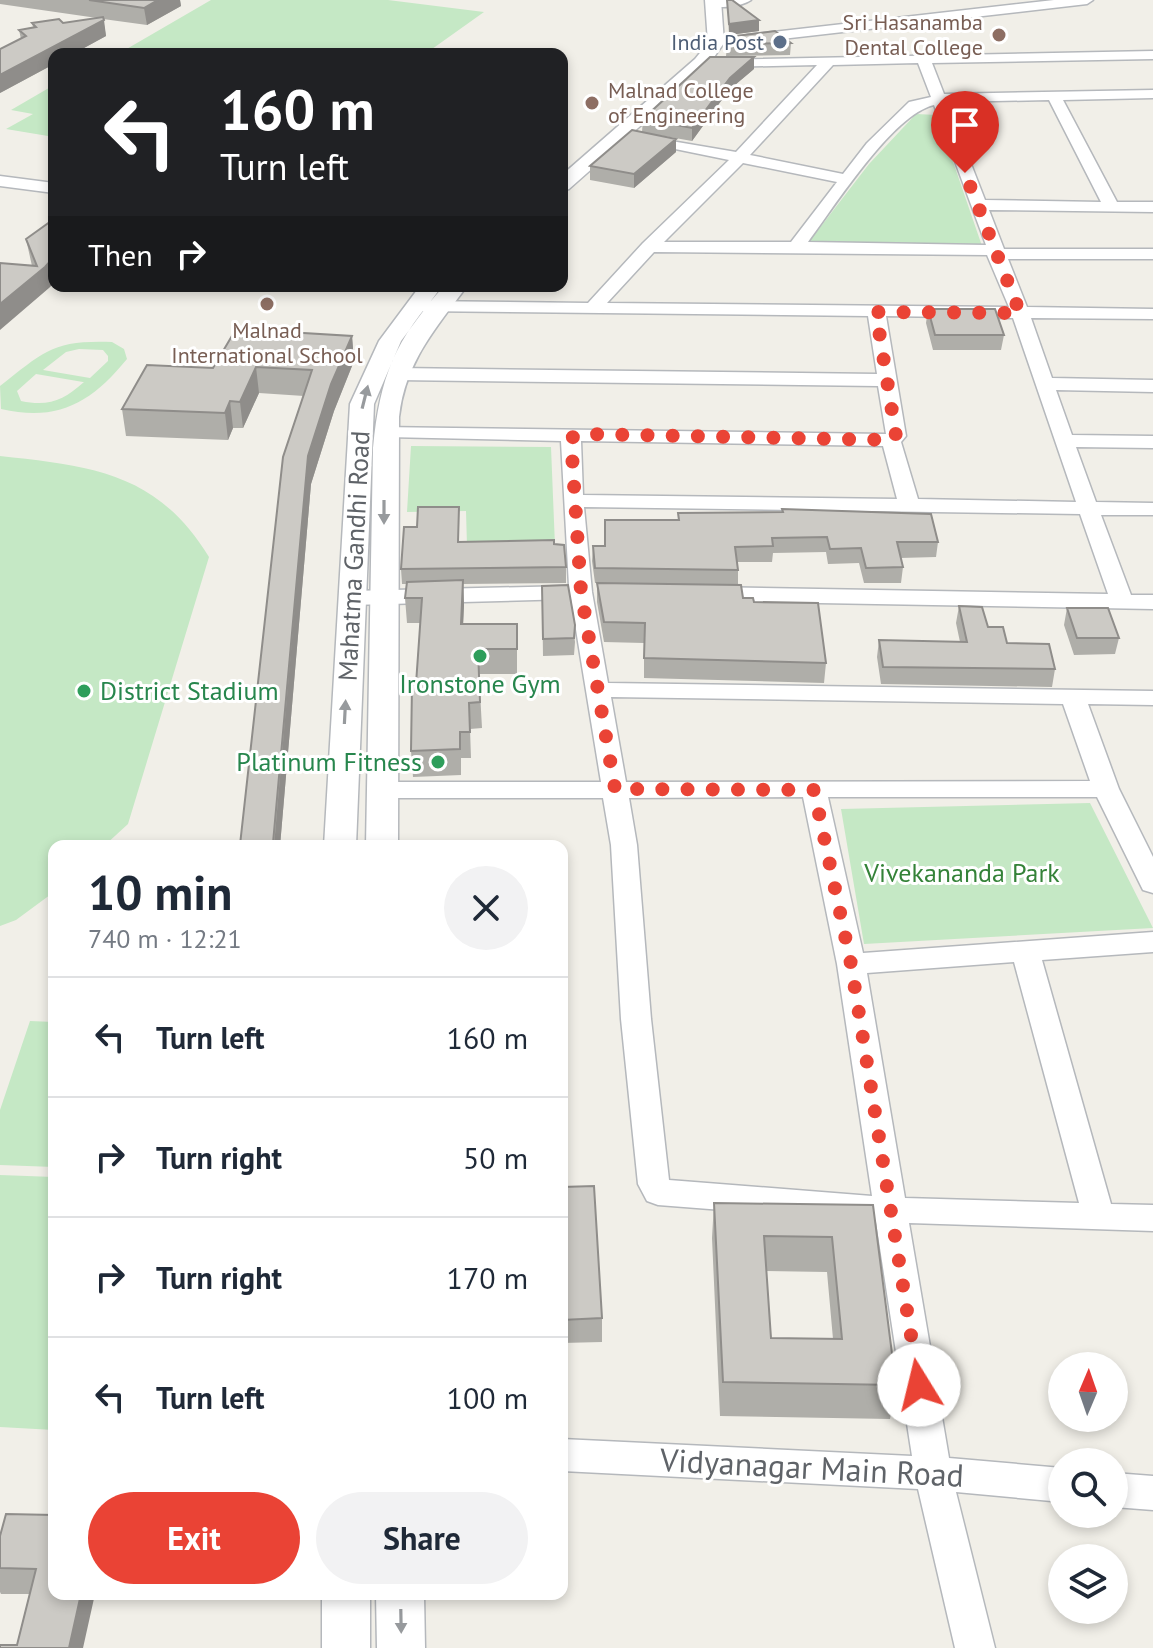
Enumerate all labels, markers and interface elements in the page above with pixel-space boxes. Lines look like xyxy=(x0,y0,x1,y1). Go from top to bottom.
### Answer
place label: Sri Hasanamba Dental College xyxy=(843,8,983,61)
marker: Sri Hasanamba Dental College xyxy=(990,26,1008,44)
place label: India Post xyxy=(671,28,765,56)
marker: India Post xyxy=(771,33,789,51)
text: 160 m xyxy=(220,73,375,145)
place label: Malnad College of Engineering xyxy=(608,76,754,129)
icon: left xyxy=(88,80,192,184)
pin xyxy=(931,91,999,173)
marker: Malnad College of Engineering xyxy=(583,94,601,112)
icon: arrive xyxy=(943,103,987,147)
text: Turn left xyxy=(220,143,349,190)
icon: right xyxy=(169,232,213,276)
text: Then xyxy=(88,235,153,274)
marker: Malnad International School xyxy=(258,295,276,313)
place label: Malnad International School xyxy=(171,316,363,369)
one-way arrow xyxy=(360,385,372,410)
street label: Mahatma Gandhi Road xyxy=(330,430,377,682)
one-way arrow xyxy=(378,500,390,525)
marker: Ironstone Gym xyxy=(471,647,489,665)
place label: Ironstone Gym xyxy=(399,667,561,700)
place label: District Stadium xyxy=(100,674,279,707)
marker: District Stadium xyxy=(75,682,93,700)
one-way arrow xyxy=(339,699,352,724)
place label: Platinum Fitness xyxy=(236,745,422,778)
marker: Platinum Fitness xyxy=(429,753,447,771)
park label: Vivekananda Park xyxy=(863,856,1060,889)
text: 10 min xyxy=(88,861,232,923)
button: close xyxy=(444,866,528,950)
text: 740 m · 12:21 xyxy=(88,922,242,955)
icon: left xyxy=(88,1015,132,1059)
text: Turn left xyxy=(156,1018,264,1057)
text: 160 m xyxy=(447,1018,528,1057)
icon: right xyxy=(88,1135,132,1179)
text: Turn right xyxy=(156,1138,282,1177)
text: 50 m xyxy=(463,1138,528,1177)
icon: right xyxy=(88,1255,132,1299)
text: Turn right xyxy=(156,1258,282,1297)
text: 170 m xyxy=(447,1258,528,1297)
position arrow xyxy=(877,1343,961,1427)
north arrow xyxy=(1048,1352,1128,1432)
map controls xyxy=(1048,1352,1128,1624)
icon: left xyxy=(88,1375,132,1419)
text: Turn left xyxy=(156,1378,264,1417)
text: 100 m xyxy=(447,1378,528,1417)
street label: Vidyanagar Main Road xyxy=(658,1438,965,1496)
button: search xyxy=(1048,1448,1128,1528)
button: Exit xyxy=(88,1492,300,1584)
button: Share xyxy=(316,1492,528,1584)
button: layers xyxy=(1048,1544,1128,1624)
one-way arrow xyxy=(395,1609,407,1634)

